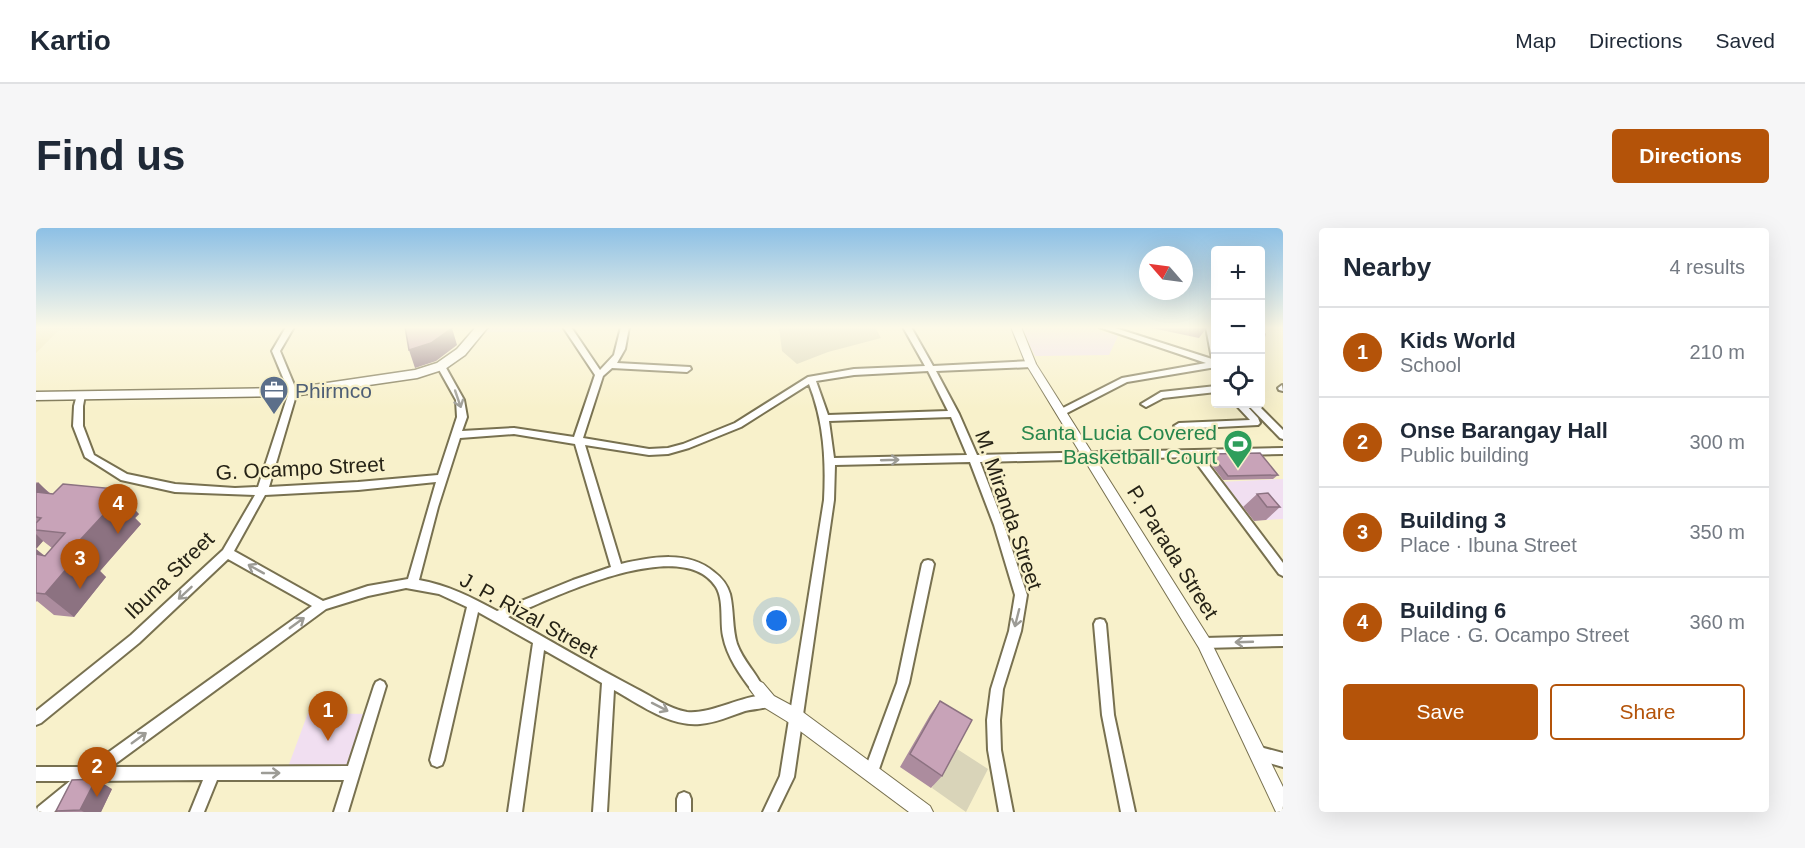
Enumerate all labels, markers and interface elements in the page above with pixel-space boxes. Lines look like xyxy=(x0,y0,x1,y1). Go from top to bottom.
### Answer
text: Kartio xyxy=(30,25,111,56)
text: Map xyxy=(1515,29,1556,52)
text: Directions xyxy=(1589,29,1682,52)
text: Saved xyxy=(1715,29,1775,52)
button: Directions xyxy=(1612,129,1769,183)
text: Find us xyxy=(36,132,185,179)
north arrow xyxy=(1139,246,1193,300)
map controls xyxy=(1211,246,1265,408)
button: + xyxy=(1211,246,1265,300)
text: Nearby xyxy=(1343,252,1431,282)
text: 4 results xyxy=(1669,256,1745,278)
button: − xyxy=(1211,300,1265,354)
text: Kids World xyxy=(1400,328,1516,353)
text: 1 xyxy=(1357,341,1368,363)
text: 210 m xyxy=(1689,341,1745,363)
button: locate xyxy=(1211,354,1265,408)
text: School xyxy=(1400,354,1461,376)
office icon: Phirmco xyxy=(258,374,290,416)
place label: Phirmco xyxy=(295,379,372,402)
one-way arrow xyxy=(453,389,464,408)
text: Onse Barangay Hall xyxy=(1400,418,1608,443)
place label: Santa Lucia Covered Basketball Court xyxy=(1021,421,1217,468)
street label: M. Miranda Street xyxy=(971,427,1047,593)
sports icon: Santa Lucia Covered Basketball Court xyxy=(1222,428,1254,470)
text: 2 xyxy=(1357,431,1368,453)
text: 300 m xyxy=(1689,431,1745,453)
text: Public building xyxy=(1400,444,1529,466)
street label: G. Ocampo Street xyxy=(215,452,385,484)
one-way arrow xyxy=(880,454,900,466)
street label: P. Parada Street xyxy=(1123,481,1223,623)
pin: 4 xyxy=(98,484,137,534)
text: Building 3 xyxy=(1400,508,1506,533)
text: 3 xyxy=(1357,521,1368,543)
text: 350 m xyxy=(1689,521,1745,543)
street label: Ibuna Street xyxy=(120,527,218,623)
text: Place · Ibuna Street xyxy=(1400,534,1577,556)
pin: 3 xyxy=(60,540,99,589)
one-way arrow xyxy=(248,563,265,575)
street label: J. P. Rizal Street xyxy=(456,568,602,662)
one-way arrow xyxy=(177,586,192,600)
text: Building 6 xyxy=(1400,598,1506,623)
your location xyxy=(762,606,791,635)
one-way arrow xyxy=(1011,608,1023,627)
text: 4 xyxy=(1357,611,1368,633)
text: 360 m xyxy=(1689,611,1745,633)
one-way arrow xyxy=(289,617,305,630)
text: Place · G. Ocampo Street xyxy=(1400,624,1629,646)
one-way arrow xyxy=(1234,636,1254,647)
button: Save xyxy=(1343,684,1538,740)
button: Share xyxy=(1550,684,1745,740)
pin: 1 xyxy=(308,692,348,741)
one-way arrow xyxy=(651,702,669,713)
one-way arrow xyxy=(131,732,147,744)
pin: 2 xyxy=(78,748,116,797)
one-way arrow xyxy=(261,767,281,779)

